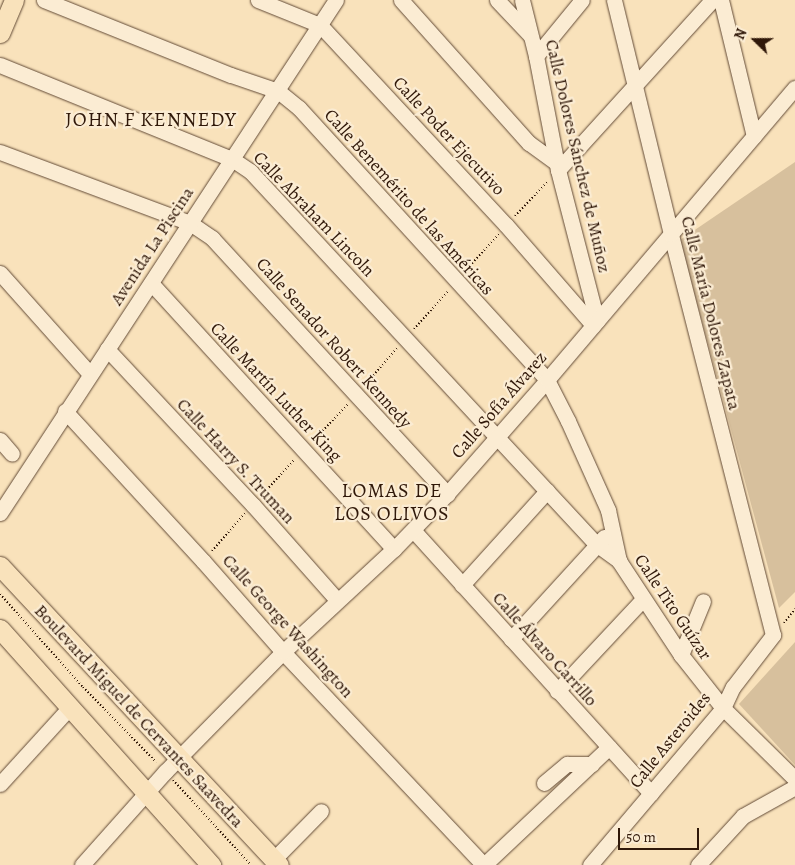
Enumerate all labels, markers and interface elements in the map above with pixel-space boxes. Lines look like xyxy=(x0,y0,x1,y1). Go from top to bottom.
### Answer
north arrow xyxy=(730,15,780,65)
text: N xyxy=(730,26,751,42)
street label: Calle Dolores Sánchez de Muñoz xyxy=(541,37,615,275)
street label: Calle Poder Ejecutivo xyxy=(388,72,510,200)
street label: Calle Benemérito de las Américas xyxy=(320,104,498,300)
district label: JOHN F KENNEDY xyxy=(64,107,238,131)
street label: Calle Abraham Lincoln xyxy=(249,147,379,281)
street label: Avenida La Piscina xyxy=(106,183,198,309)
street label: Calle María Dolores Zapata xyxy=(676,214,746,412)
street label: Calle Senador Robert Kennedy xyxy=(252,253,416,433)
street label: Calle Martín Luther King xyxy=(206,318,346,466)
street label: Calle Sofía Álvarez xyxy=(447,347,551,463)
street label: Calle Harry S. Truman xyxy=(172,394,300,528)
district label: LOMAS DE LOS OLIVOS xyxy=(333,479,451,526)
street label: Calle George Washington xyxy=(218,550,358,702)
street label: Calle Tito Guízar xyxy=(630,550,716,664)
street label: Calle Álvaro Carrillo xyxy=(488,587,602,711)
street label: Boulevard Miguel de Cervantes Saavedra xyxy=(30,600,248,832)
street label: Calle Asteroides xyxy=(625,688,715,792)
scale bar xyxy=(620,818,701,850)
text: 50 m xyxy=(626,827,656,847)

